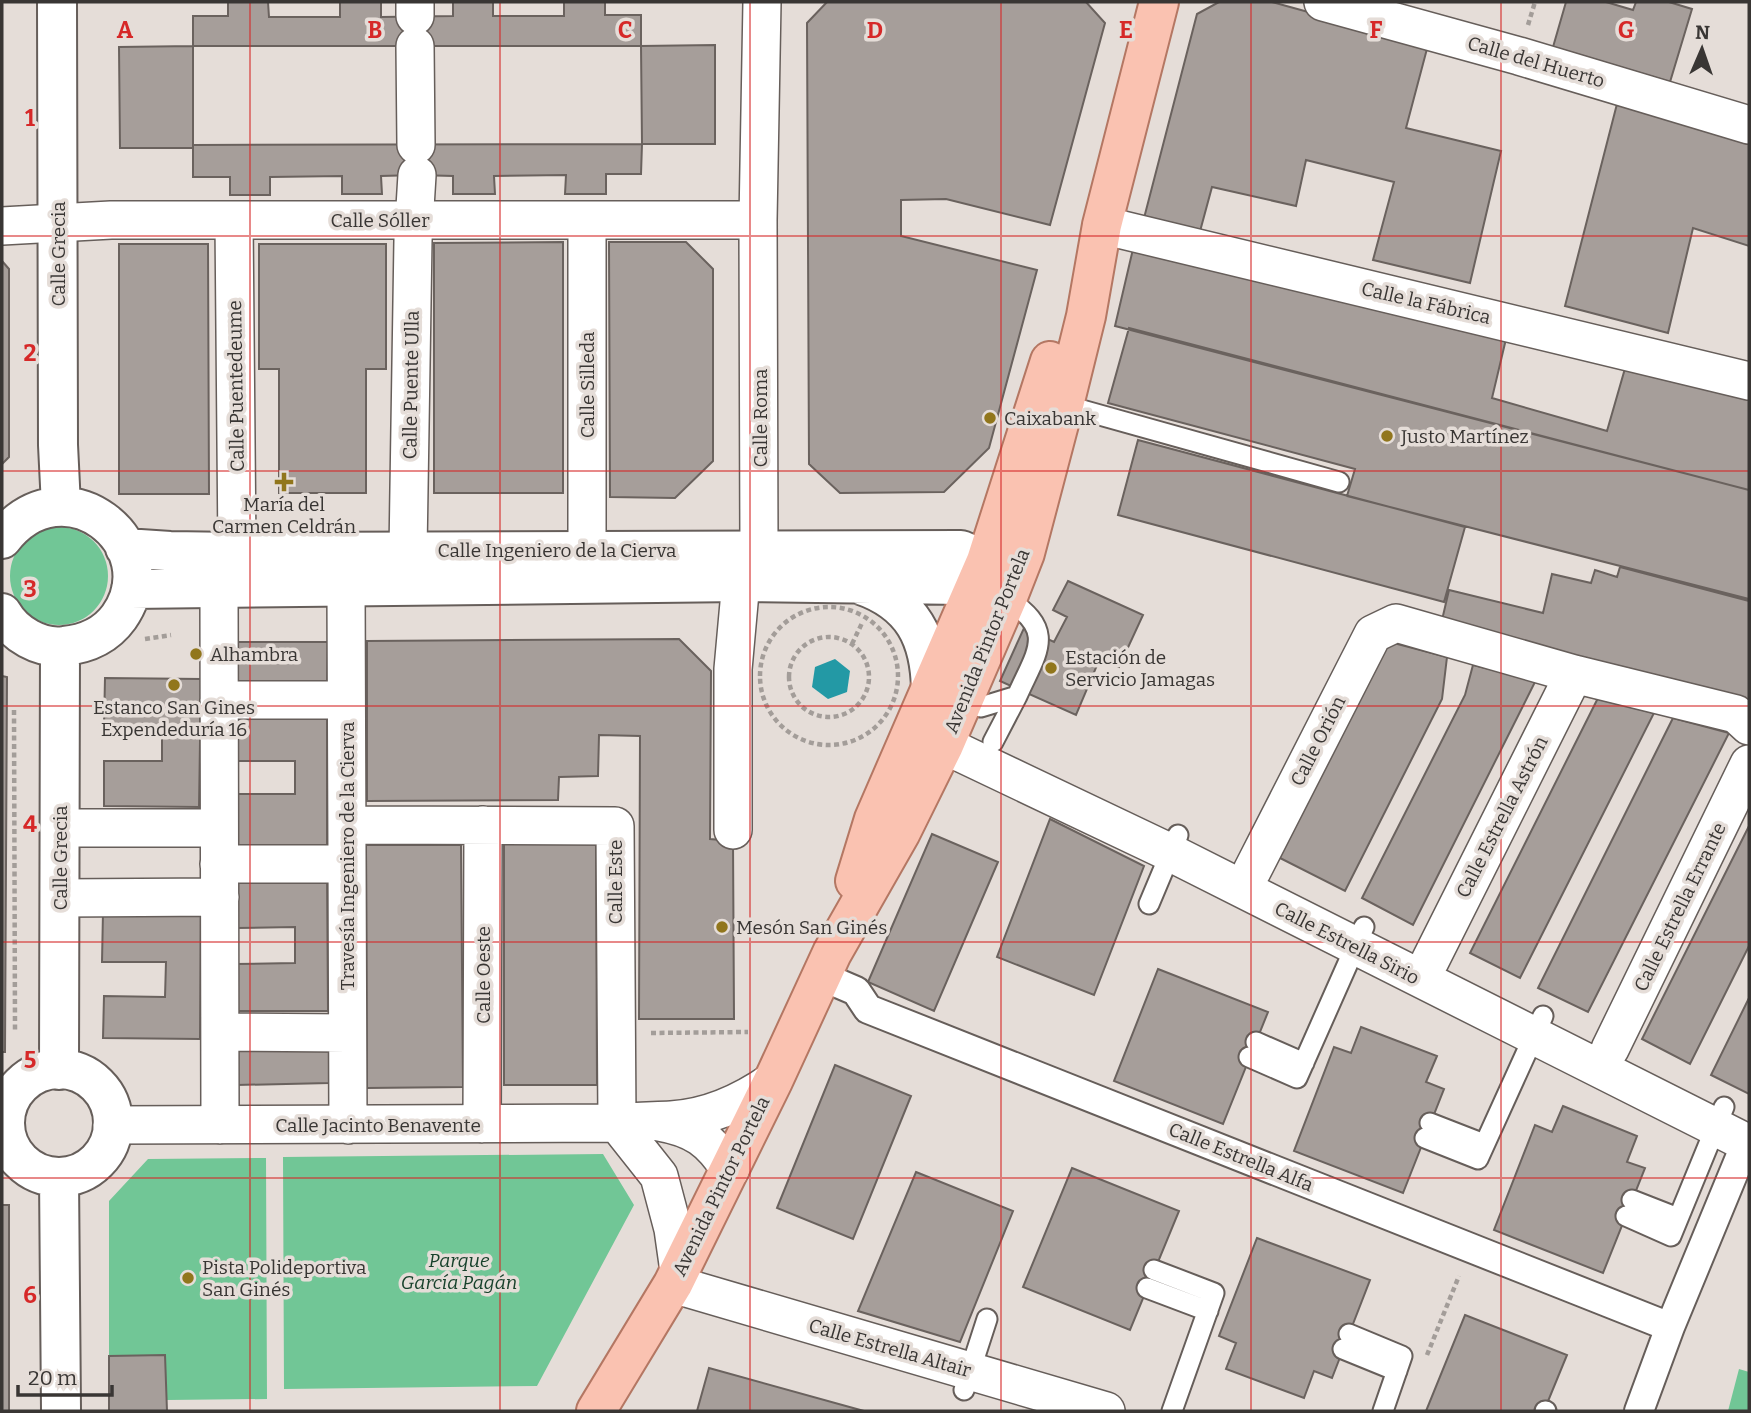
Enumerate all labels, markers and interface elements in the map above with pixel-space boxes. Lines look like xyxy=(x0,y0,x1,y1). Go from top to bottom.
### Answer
north arrow xyxy=(1667,14,1737,84)
text: A xyxy=(117,16,134,44)
text: B xyxy=(368,16,382,44)
text: C xyxy=(618,16,632,44)
text: D xyxy=(867,16,883,44)
text: E xyxy=(1119,16,1133,44)
text: F xyxy=(1370,16,1383,44)
text: G xyxy=(1618,16,1635,44)
text: N xyxy=(1695,21,1711,44)
street label: Calle del Huerto xyxy=(1465,31,1607,93)
text: 1 xyxy=(25,104,35,132)
street label: Calle Grecia xyxy=(47,201,70,307)
street label: Calle Sóller xyxy=(330,209,430,232)
street label: Calle la Fábrica xyxy=(1359,277,1493,329)
street label: Calle Puentedeume xyxy=(223,300,249,472)
street label: Calle Puente Ulla xyxy=(398,310,424,460)
street label: Calle Silleda xyxy=(576,331,599,438)
text: 2 xyxy=(24,339,37,367)
street label: Calle Roma xyxy=(749,368,772,467)
place label: Caixabank xyxy=(1004,407,1096,430)
marker: Caixabank xyxy=(982,410,998,426)
place label: Justo Martínez xyxy=(1400,425,1529,448)
marker: Justo Martínez xyxy=(1379,428,1395,444)
marker: María del Carmen Celdrán xyxy=(276,474,292,490)
place label: María del Carmen Celdrán xyxy=(212,493,356,538)
street label: Calle Ingeniero de la Cierva xyxy=(438,539,677,562)
street label: Avenida Pintor Portela xyxy=(939,545,1035,737)
text: 3 xyxy=(23,575,37,603)
place label: Alhambra xyxy=(210,643,299,666)
marker: Alhambra xyxy=(188,646,204,662)
place label: Estación de Servicio Jamagas xyxy=(1065,646,1215,691)
marker: Estación de Servicio Jamagas xyxy=(1043,660,1059,676)
marker: Estanco San Gines Expendeduría 16 xyxy=(166,677,182,693)
street label: Calle Orión xyxy=(1286,692,1350,790)
place label: Estanco San Gines Expendeduría 16 xyxy=(93,696,255,741)
street label: Travesía Ingeniero de la Cierva xyxy=(336,721,359,990)
street label: Calle Estrella Astrón xyxy=(1451,732,1553,902)
street label: Calle Grecia xyxy=(49,805,72,911)
text: 4 xyxy=(23,810,37,838)
street label: Calle Estrella Errante xyxy=(1629,819,1731,995)
street label: Calle Este xyxy=(604,840,627,924)
street label: Calle Estrella Sirio xyxy=(1271,897,1423,989)
place label: Mesón San Ginés xyxy=(736,916,887,939)
marker: Mesón San Ginés xyxy=(714,919,730,935)
street label: Calle Oeste xyxy=(472,926,495,1024)
text: 5 xyxy=(24,1046,36,1074)
street label: Avenida Pintor Portela xyxy=(667,1092,775,1280)
street label: Calle Jacinto Benavente xyxy=(275,1114,481,1137)
street label: Calle Estrella Alfa xyxy=(1165,1118,1317,1197)
park label: Parque García Pagán xyxy=(401,1249,517,1294)
place label: Pista Polideportiva San Ginés xyxy=(202,1256,367,1301)
marker: Pista Polideportiva San Ginés xyxy=(180,1270,196,1286)
text: 6 xyxy=(23,1281,37,1309)
street label: Calle Estrella Altair xyxy=(806,1314,974,1382)
scale bar xyxy=(18,1354,112,1398)
text: 20 m xyxy=(28,1365,77,1391)

